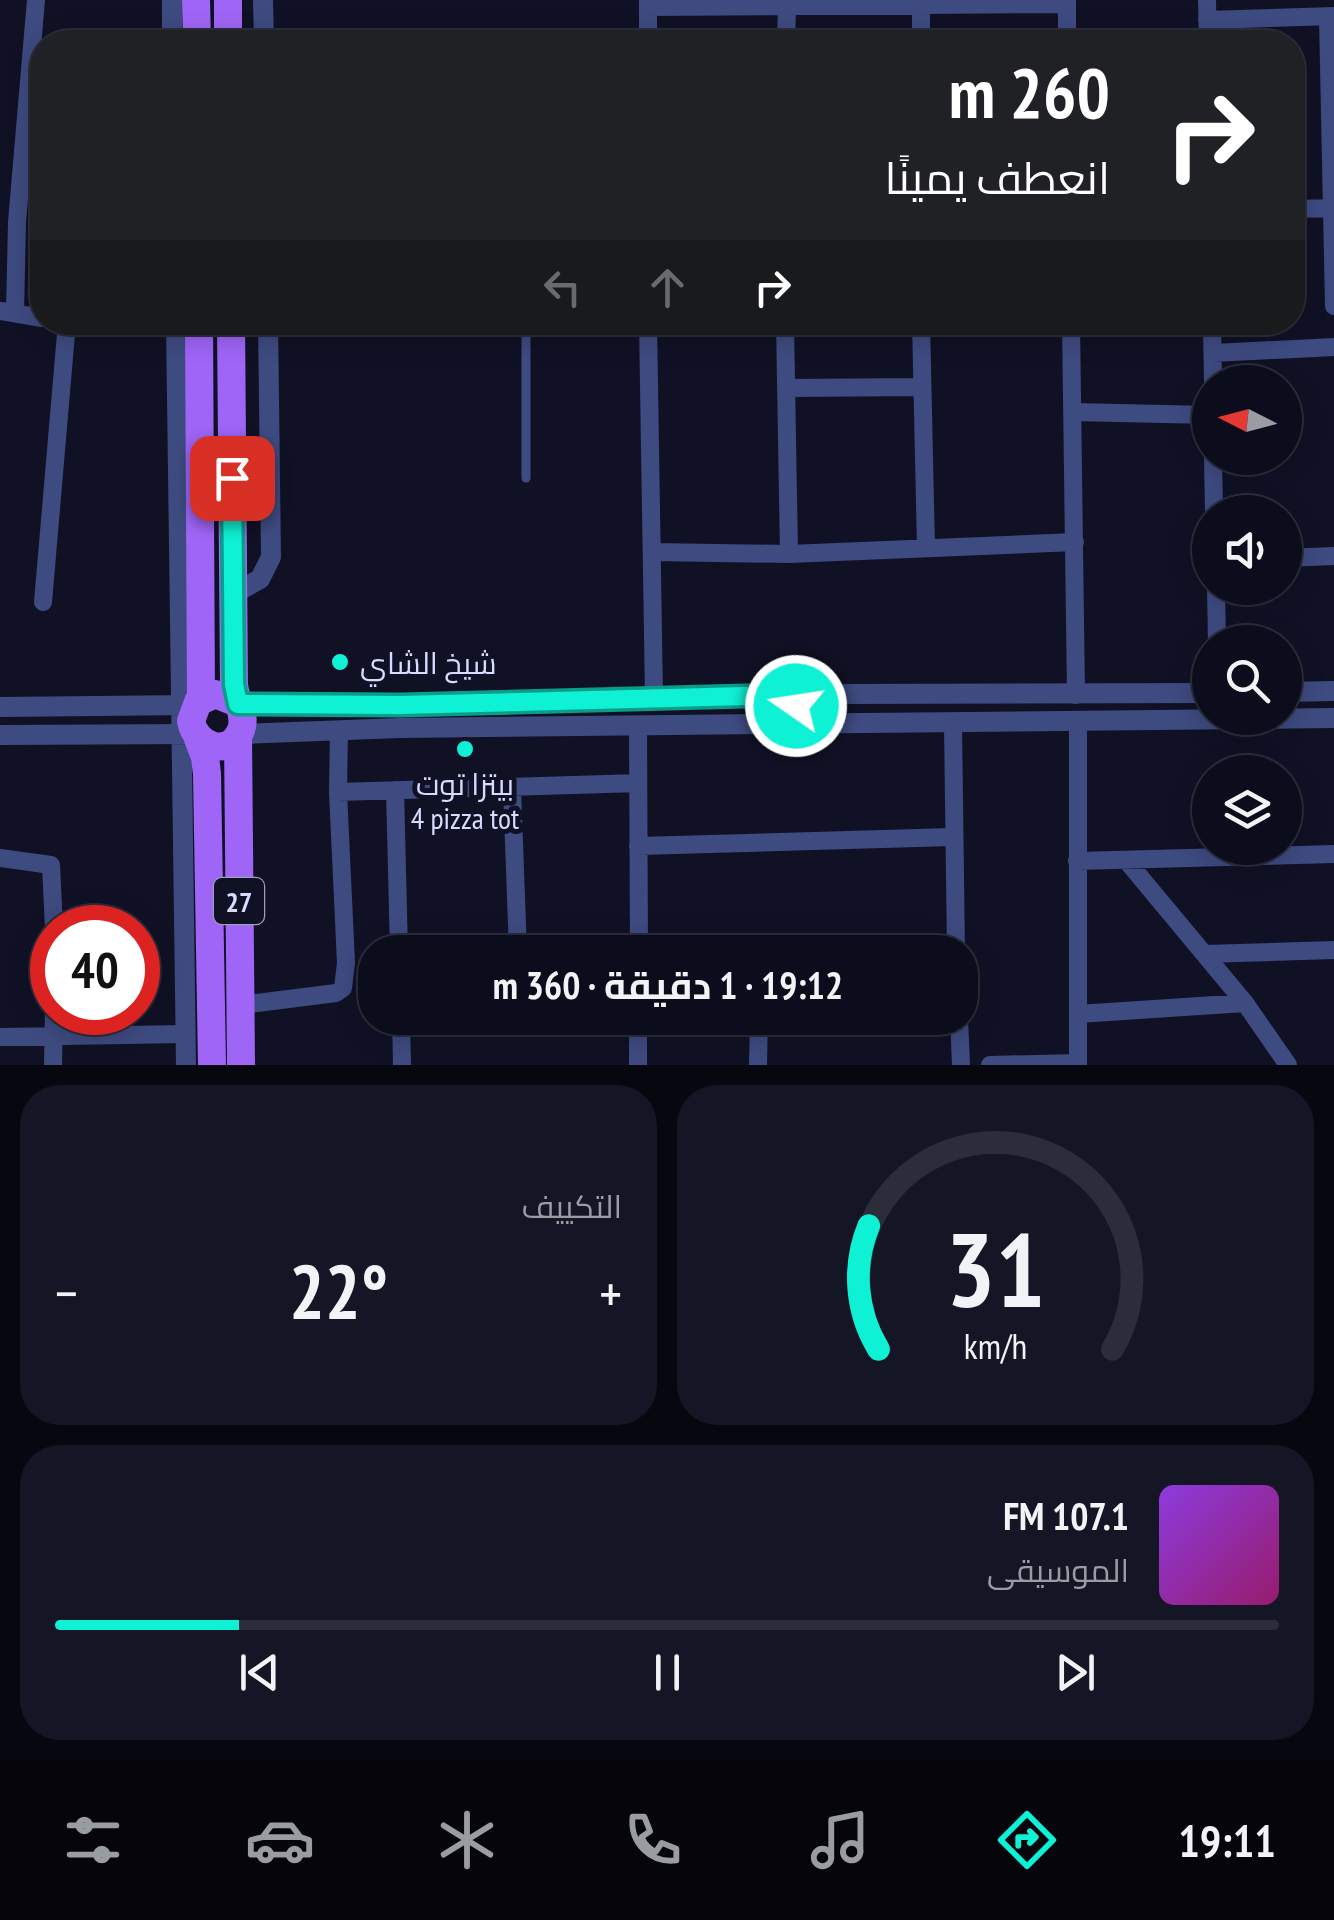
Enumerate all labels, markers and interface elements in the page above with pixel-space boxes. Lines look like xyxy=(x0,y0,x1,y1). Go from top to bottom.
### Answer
text: 260 m xyxy=(949,47,1110,137)
icon: right xyxy=(1145,70,1275,200)
text: انعطف يمينًا xyxy=(884,148,1110,206)
icon: left xyxy=(535,260,590,315)
icon: ahead xyxy=(640,260,695,315)
icon: right xyxy=(745,260,800,315)
north arrow xyxy=(1192,365,1302,475)
map controls xyxy=(1192,365,1302,865)
pin xyxy=(190,436,275,521)
icon: arrive xyxy=(205,451,260,506)
button: sound xyxy=(1192,495,1302,605)
button: search xyxy=(1192,625,1302,735)
place label: شيخ الشاي xyxy=(360,643,497,687)
marker: شيخ الشاي xyxy=(329,651,351,673)
position arrow xyxy=(744,654,848,758)
marker: بيتزا توت 4 pizza tot xyxy=(454,738,476,760)
button: layers xyxy=(1192,755,1302,865)
place label: بيتزا توت 4 pizza tot xyxy=(411,764,520,837)
road number: 27 xyxy=(214,878,264,924)
speed limit sign: 40 xyxy=(30,905,160,1035)
text: 19:12 · 1 دقيقة · 360 m xyxy=(493,960,843,1009)
text: التكييف xyxy=(522,1185,622,1227)
text: 31 xyxy=(946,1201,1045,1336)
text: 22° xyxy=(289,1243,388,1340)
text: − xyxy=(55,1257,78,1328)
text: + xyxy=(599,1257,622,1328)
text: km/h xyxy=(964,1323,1027,1369)
text: 107.1 FM xyxy=(1003,1491,1129,1540)
text: الموسيقى xyxy=(987,1549,1129,1591)
icon: previous xyxy=(232,1645,287,1700)
icon: pause xyxy=(640,1645,695,1700)
icon: next xyxy=(1048,1645,1103,1700)
icon: filters xyxy=(58,1805,128,1875)
icon: car xyxy=(245,1805,315,1875)
icon: climate xyxy=(432,1805,502,1875)
icon: phone xyxy=(618,1805,688,1875)
icon: music xyxy=(805,1805,875,1875)
icon: directions xyxy=(992,1805,1062,1875)
text: 19:11 xyxy=(1178,1811,1276,1869)

